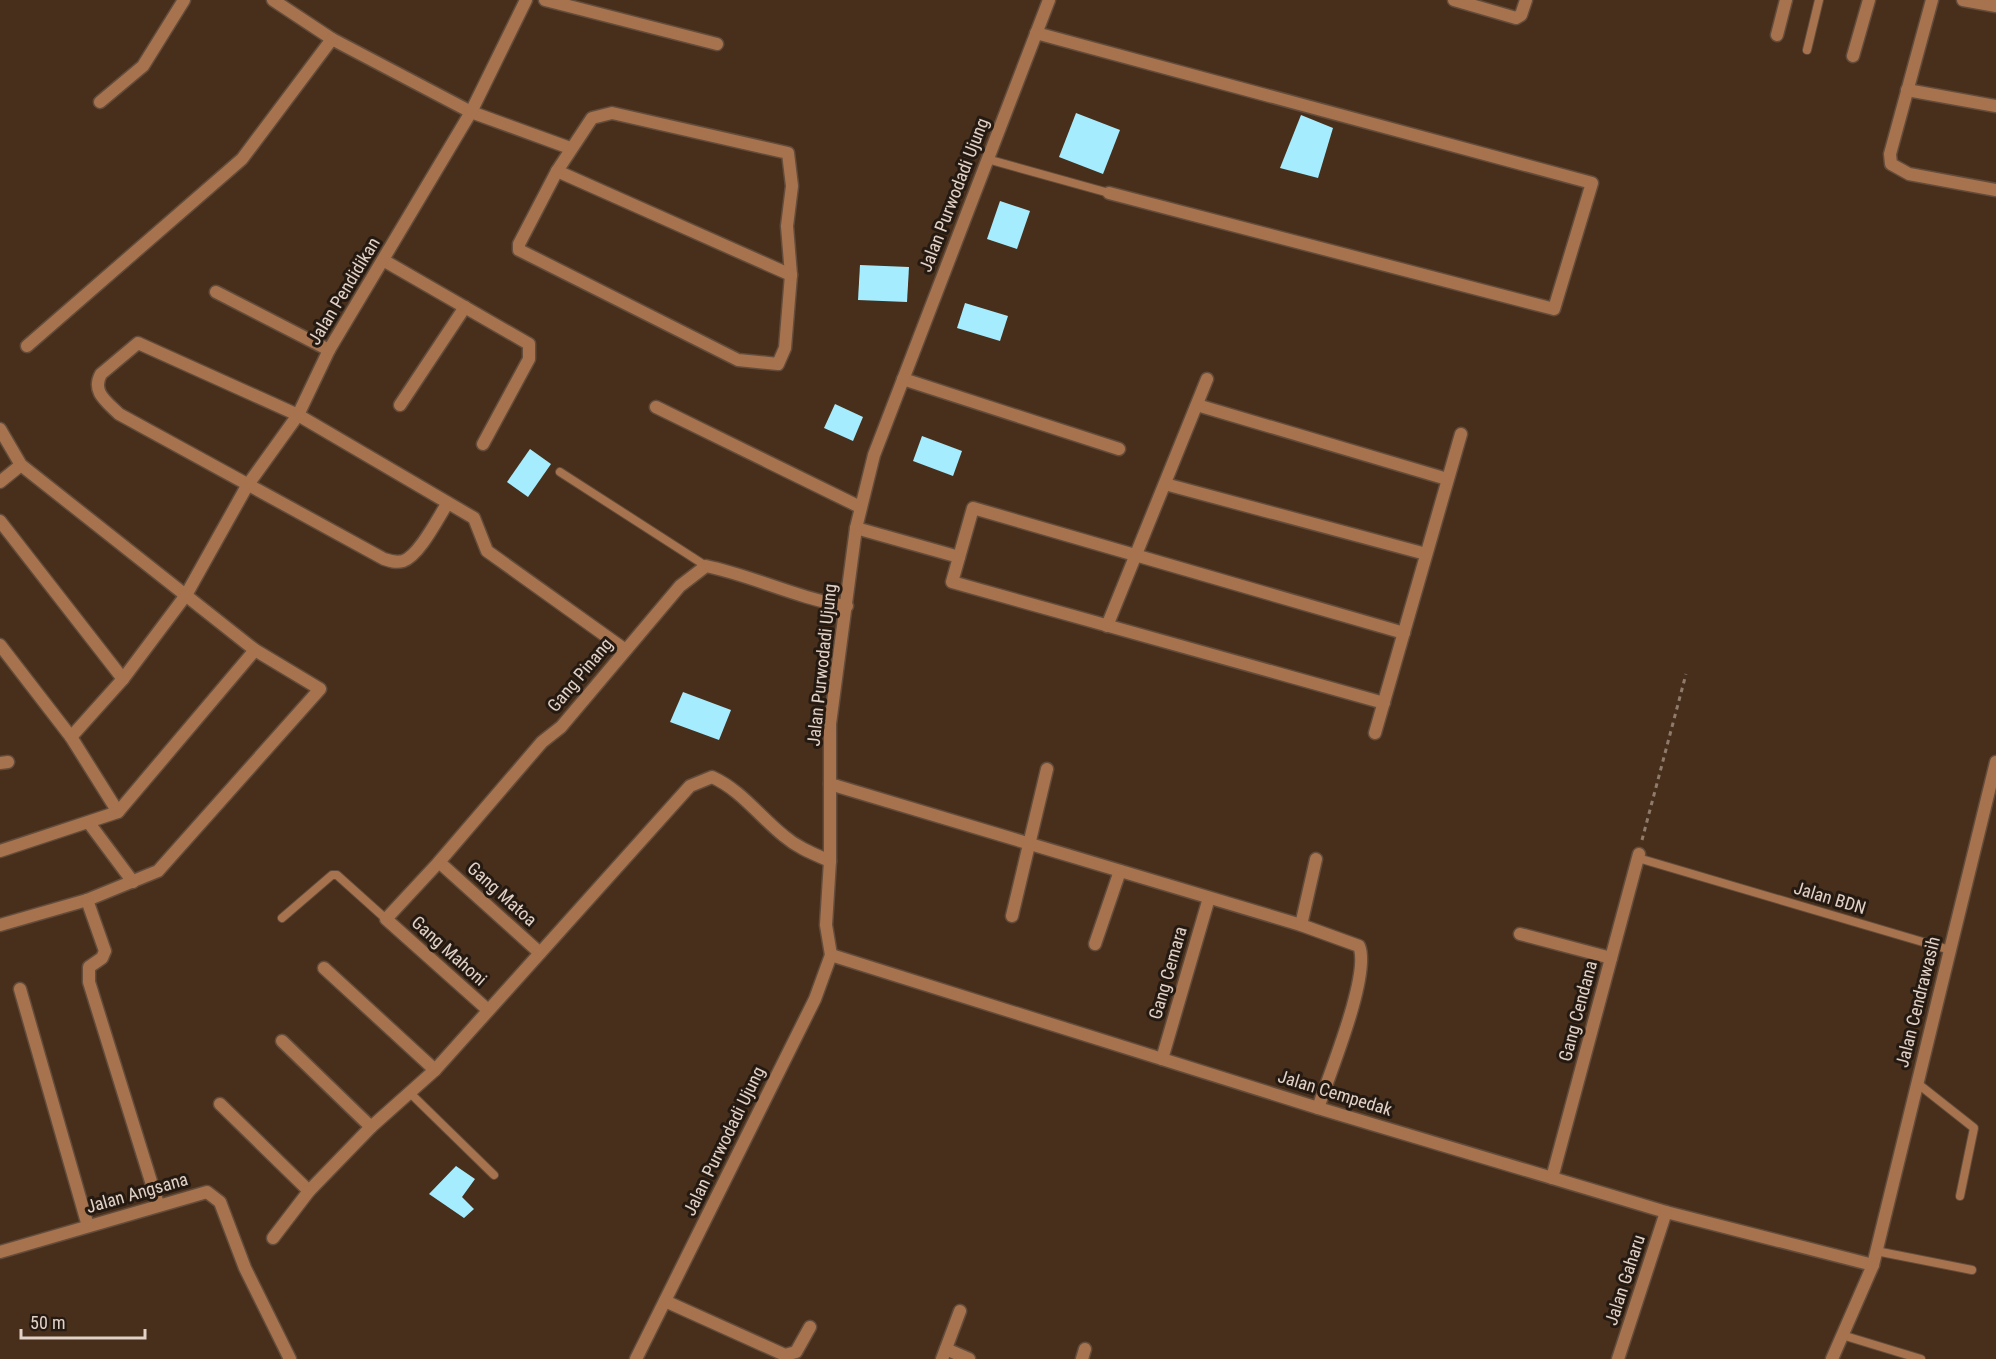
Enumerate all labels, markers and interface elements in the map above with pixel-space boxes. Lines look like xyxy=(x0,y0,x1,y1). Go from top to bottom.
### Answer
street label: Jalan Purwodadi Ujung xyxy=(914,115,993,275)
street label: Jalan Pendidikan xyxy=(303,233,384,348)
street label: Jalan Purwodadi Ujung xyxy=(803,583,840,747)
street label: Gang Pinang xyxy=(543,633,617,716)
street label: Gang Matoa xyxy=(463,857,541,930)
street label: Jalan BDN xyxy=(1792,877,1869,918)
street label: Gang Mahoni xyxy=(407,911,491,990)
street label: Gang Cemara xyxy=(1144,924,1191,1022)
street label: Jalan Cendrawasih xyxy=(1891,934,1944,1070)
street label: Gang Cendana xyxy=(1554,958,1601,1063)
street label: Jalan Purwodadi Ujung xyxy=(678,1063,769,1219)
street label: Jalan Cempedak xyxy=(1276,1065,1395,1120)
street label: Jalan Angsana xyxy=(83,1168,190,1217)
street label: Jalan Gaharu xyxy=(1600,1232,1649,1328)
scale bar xyxy=(21,1302,146,1340)
text: 50 m xyxy=(30,1312,65,1333)

